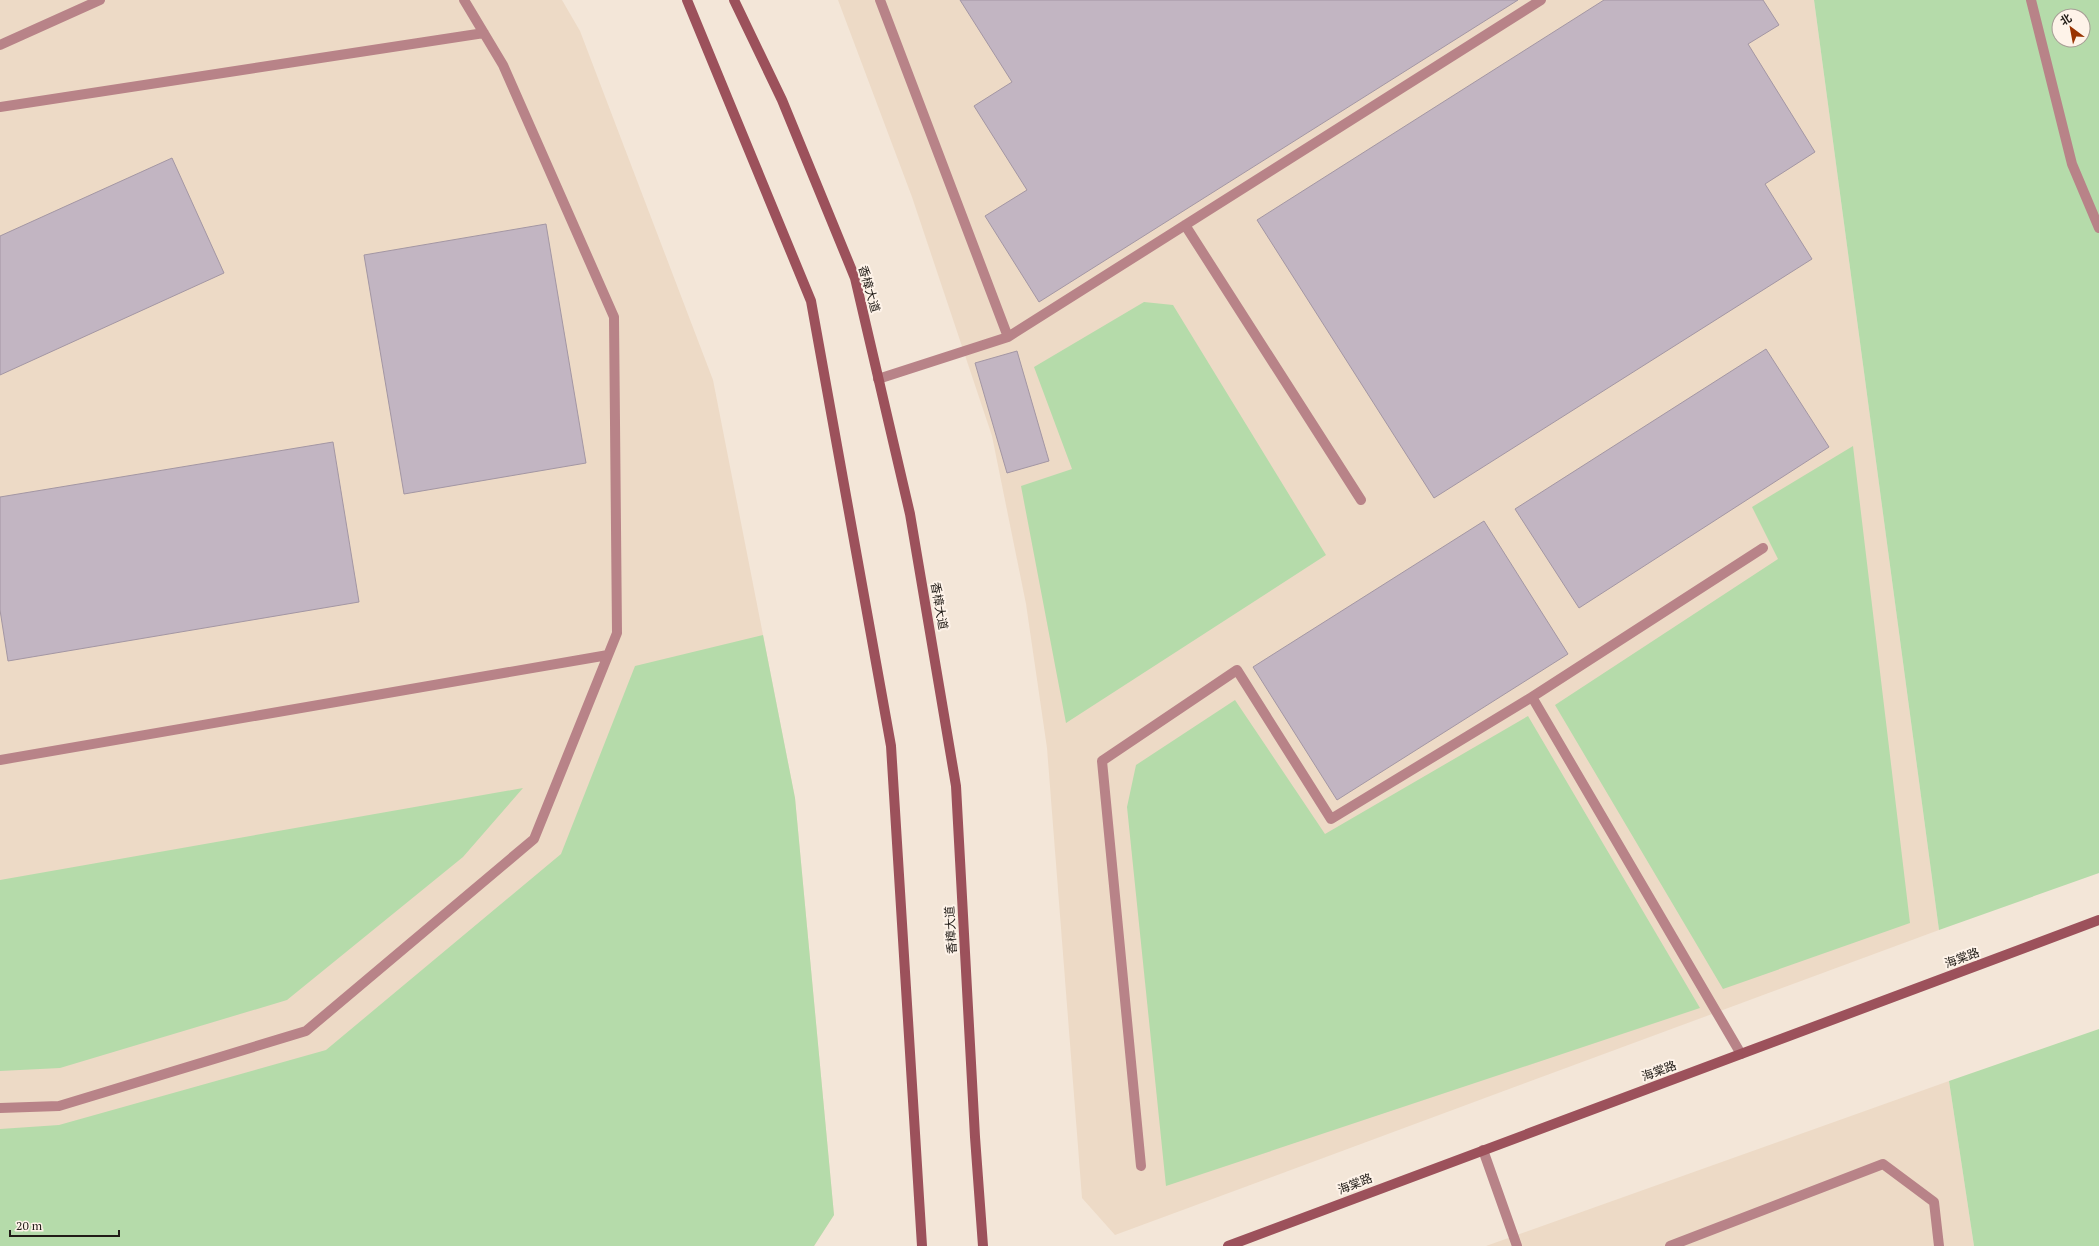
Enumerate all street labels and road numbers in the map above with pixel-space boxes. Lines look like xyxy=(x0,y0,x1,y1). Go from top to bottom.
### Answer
street label: 香樟大道 xyxy=(856,264,883,314)
street label: 香樟大道 xyxy=(928,581,951,631)
street label: 香樟大道 xyxy=(942,906,959,954)
street label: 海棠路 xyxy=(1942,944,1981,971)
street label: 海棠路 xyxy=(1639,1057,1678,1084)
street label: 海棠路 xyxy=(1335,1170,1374,1197)

